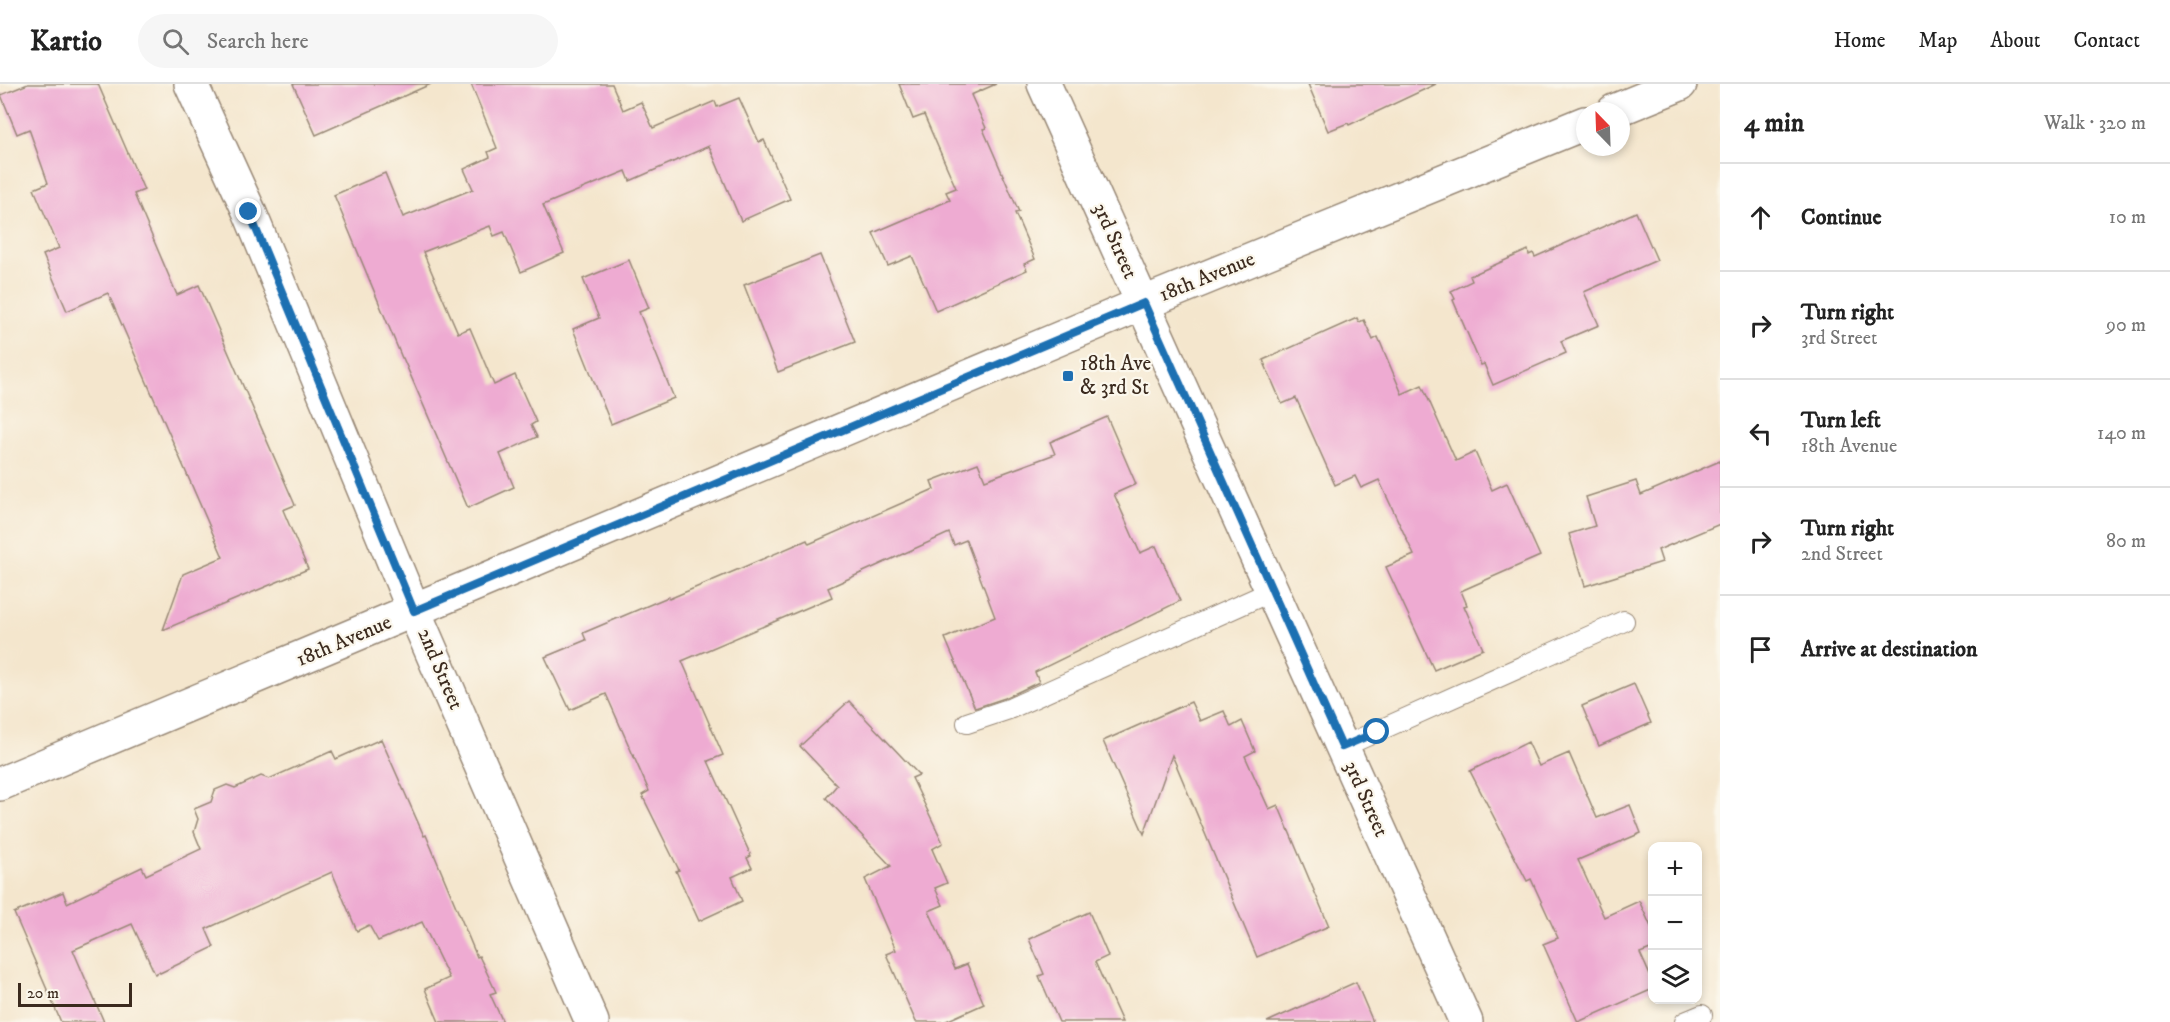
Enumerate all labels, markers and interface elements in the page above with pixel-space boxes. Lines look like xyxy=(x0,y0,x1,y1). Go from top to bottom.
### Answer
search box xyxy=(138,14,558,68)
text: Kartio xyxy=(30,24,102,59)
icon: search xyxy=(159,25,192,58)
text: Search here xyxy=(207,28,309,55)
text: Home xyxy=(1834,28,1886,54)
text: Map xyxy=(1919,28,1957,54)
text: About xyxy=(1990,28,2041,54)
text: Contact xyxy=(2074,28,2140,54)
north arrow xyxy=(1576,102,1630,156)
text: 4 min xyxy=(1744,107,1804,140)
text: Walk · 320 m xyxy=(2044,111,2146,136)
route end xyxy=(235,198,261,224)
street label: 3rd Street xyxy=(1087,199,1143,283)
icon: ahead xyxy=(1744,201,1777,234)
text: Continue xyxy=(1801,204,1882,231)
text: 10 m xyxy=(2109,205,2146,230)
street label: 18th Avenue xyxy=(1155,246,1259,308)
text: Turn right xyxy=(1801,299,1894,326)
icon: right xyxy=(1744,309,1777,342)
text: 90 m xyxy=(2106,313,2146,338)
text: 3rd Street xyxy=(1801,326,1877,351)
place label: 18th Ave & 3rd St xyxy=(1080,351,1152,401)
marker: 18th Ave & 3rd St xyxy=(1061,369,1075,383)
text: Turn left xyxy=(1801,407,1881,434)
icon: left xyxy=(1744,417,1777,450)
text: 140 m xyxy=(2097,421,2146,446)
text: 18th Avenue xyxy=(1801,434,1897,459)
text: Turn right xyxy=(1801,515,1894,542)
icon: right xyxy=(1744,525,1777,558)
text: 80 m xyxy=(2106,529,2146,554)
text: 2nd Street xyxy=(1801,542,1883,567)
street label: 18th Avenue xyxy=(292,609,396,673)
street label: 2nd Street xyxy=(411,624,469,714)
icon: arrive xyxy=(1744,633,1777,666)
text: Arrive at destination xyxy=(1801,636,1978,663)
route start xyxy=(1363,718,1389,744)
street label: 3rd Street xyxy=(1338,757,1394,841)
map controls xyxy=(1648,842,1702,1004)
button: + xyxy=(1648,842,1702,896)
button: − xyxy=(1648,896,1702,950)
button: layers xyxy=(1648,950,1702,1004)
scale bar xyxy=(18,980,132,1008)
text: 20 m xyxy=(27,983,59,1003)

